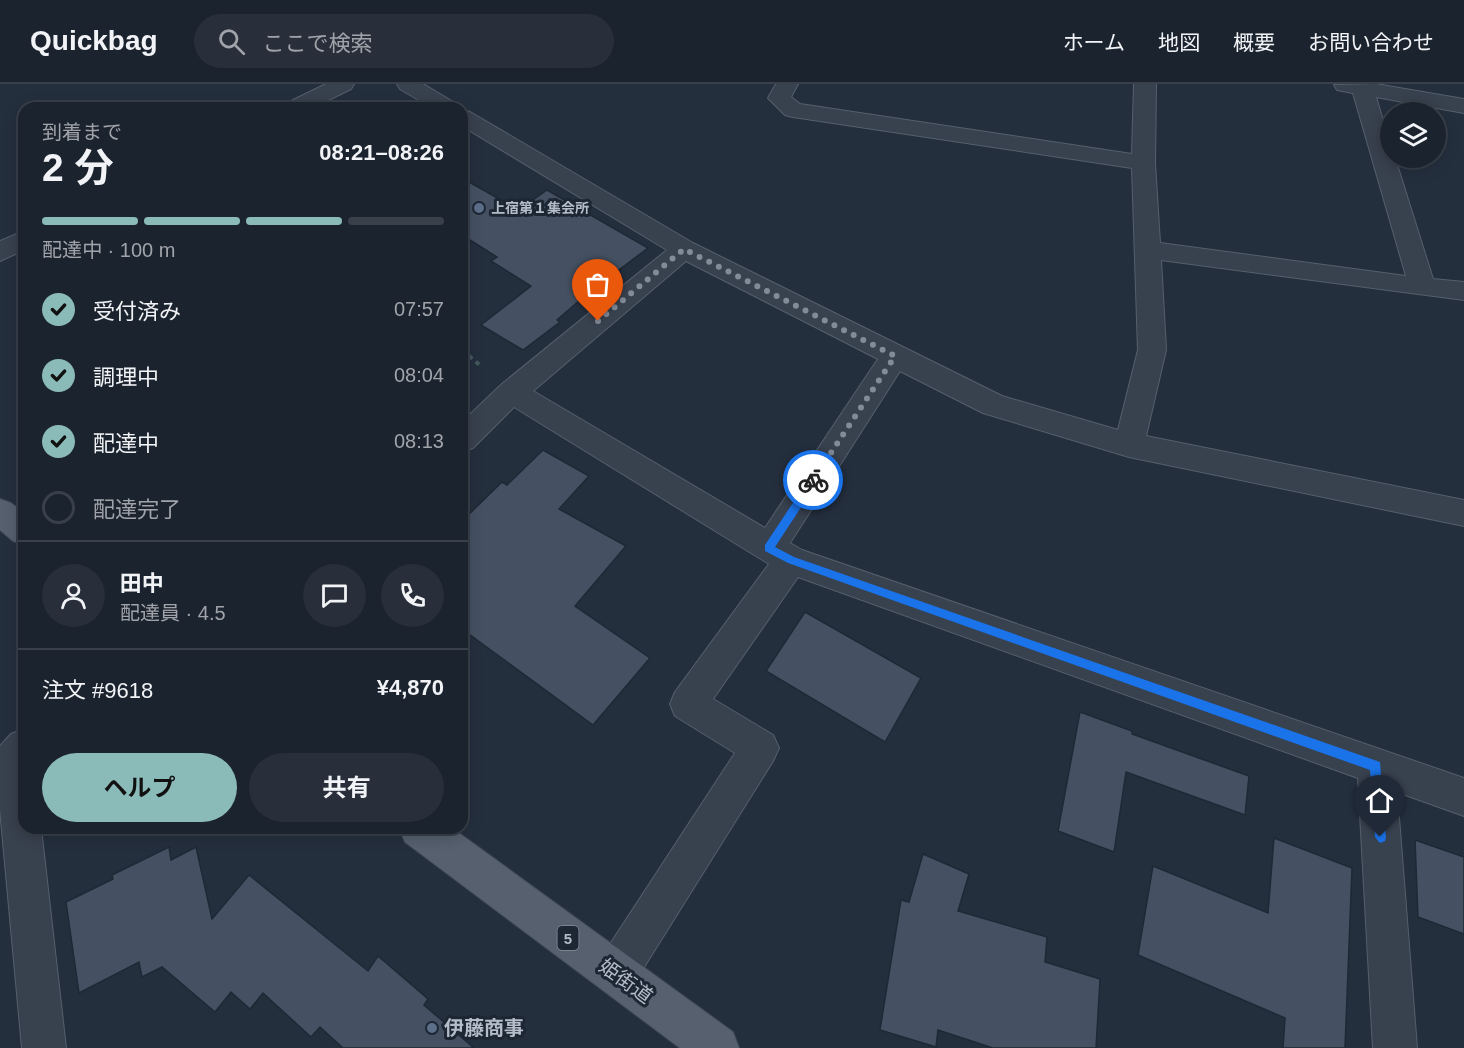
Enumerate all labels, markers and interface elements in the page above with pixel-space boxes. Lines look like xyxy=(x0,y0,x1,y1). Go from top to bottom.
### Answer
search box xyxy=(194,14,614,68)
text: Quickbag xyxy=(30,25,158,56)
icon: search xyxy=(215,25,248,58)
text: ここで検索 xyxy=(263,31,373,56)
text: ホーム xyxy=(1063,31,1125,54)
text: 地図 xyxy=(1158,31,1200,54)
text: 概要 xyxy=(1233,31,1275,54)
text: お問い合わせ xyxy=(1308,31,1434,54)
map controls xyxy=(1380,102,1446,168)
button: layers xyxy=(1380,102,1446,168)
text: 到着まで xyxy=(42,121,122,143)
text: 08:21–08:26 xyxy=(319,140,444,165)
text: 2 分 xyxy=(42,146,114,189)
place label: 上宿第１集会所 xyxy=(491,200,589,216)
marker: 上宿第１集会所 xyxy=(472,201,486,215)
text: 配達中 · 100 m xyxy=(42,239,175,261)
pin xyxy=(572,259,623,321)
icon: bag xyxy=(581,268,614,301)
icon: check xyxy=(42,293,75,326)
text: 07:57 xyxy=(394,298,444,320)
text: 受付済み xyxy=(93,299,181,324)
icon: check xyxy=(42,359,75,392)
text: 08:04 xyxy=(394,364,444,386)
text: 調理中 xyxy=(93,365,159,390)
icon: check xyxy=(42,425,75,458)
text: 08:13 xyxy=(394,430,444,452)
text: 配達中 xyxy=(93,431,159,456)
courier xyxy=(783,450,843,510)
icon: bike xyxy=(797,464,830,497)
text: 配達完了 xyxy=(93,497,181,522)
button: person xyxy=(42,564,105,627)
button: chat xyxy=(303,564,366,627)
button: phone xyxy=(381,564,444,627)
text: 田中 xyxy=(120,571,164,596)
text: 配達員 · 4.5 xyxy=(120,602,226,624)
text: ¥4,870 xyxy=(377,675,444,700)
text: 注文 #9618 xyxy=(42,678,153,703)
button: ヘルプ xyxy=(42,753,237,822)
button: 共有 xyxy=(249,753,444,822)
pin xyxy=(1354,775,1405,837)
icon: home xyxy=(1363,784,1396,817)
road number: 5 xyxy=(558,926,578,950)
street label: 姫街道 xyxy=(595,954,657,1008)
place label: 伊藤商事 xyxy=(444,1017,524,1039)
marker: 伊藤商事 xyxy=(425,1021,439,1035)

